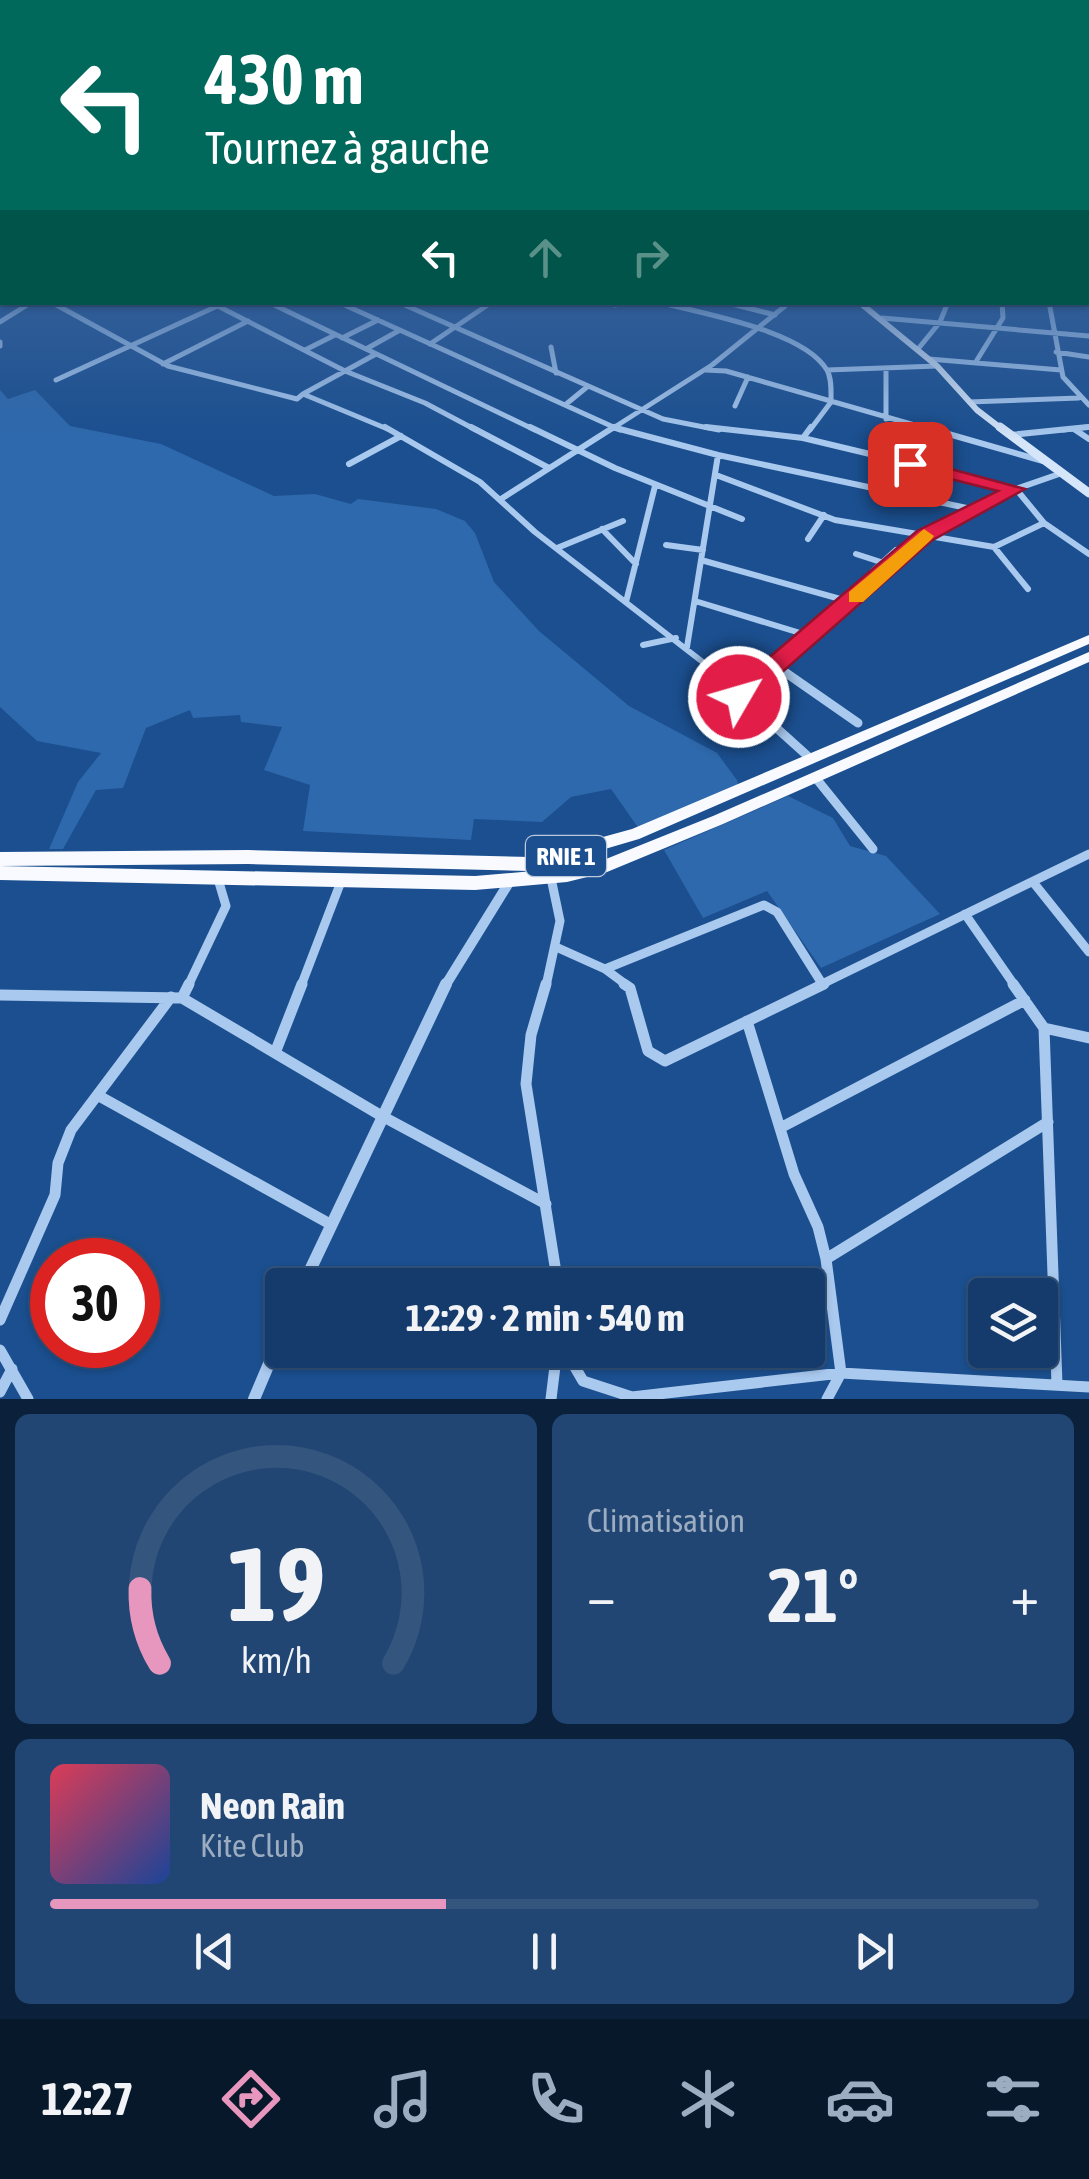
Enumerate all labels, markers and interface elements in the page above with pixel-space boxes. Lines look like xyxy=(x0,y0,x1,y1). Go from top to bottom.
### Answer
text: 430 m xyxy=(205,39,364,119)
icon: left xyxy=(40,40,170,170)
text: Tournez à gauche xyxy=(205,122,490,174)
icon: left xyxy=(413,230,468,285)
icon: ahead xyxy=(518,230,573,285)
icon: right xyxy=(623,230,678,285)
pin xyxy=(868,422,953,507)
icon: arrive xyxy=(883,437,938,492)
position arrow xyxy=(687,645,791,749)
road number: RNIE 1 xyxy=(526,836,606,876)
speed limit sign: 30 xyxy=(30,1238,160,1368)
map controls xyxy=(968,1278,1058,1368)
button: layers xyxy=(968,1278,1058,1368)
text: 12:29 · 2 min · 540 m xyxy=(405,1296,685,1339)
text: Climatisation xyxy=(587,1502,745,1539)
text: 19 xyxy=(227,1524,325,1643)
text: 21° xyxy=(767,1552,859,1638)
text: − xyxy=(587,1564,616,1627)
text: + xyxy=(1010,1564,1039,1627)
text: km/h xyxy=(241,1640,311,1681)
text: Neon Rain xyxy=(200,1784,345,1827)
text: Kite Club xyxy=(200,1827,304,1864)
icon: previous xyxy=(187,1924,242,1979)
icon: pause xyxy=(517,1924,572,1979)
icon: next xyxy=(847,1924,902,1979)
icon: directions xyxy=(216,2064,286,2134)
icon: music xyxy=(368,2064,438,2134)
icon: phone xyxy=(521,2064,591,2134)
icon: climate xyxy=(673,2064,743,2134)
icon: car xyxy=(825,2064,895,2134)
icon: filters xyxy=(978,2064,1048,2134)
text: 12:27 xyxy=(41,2073,134,2125)

